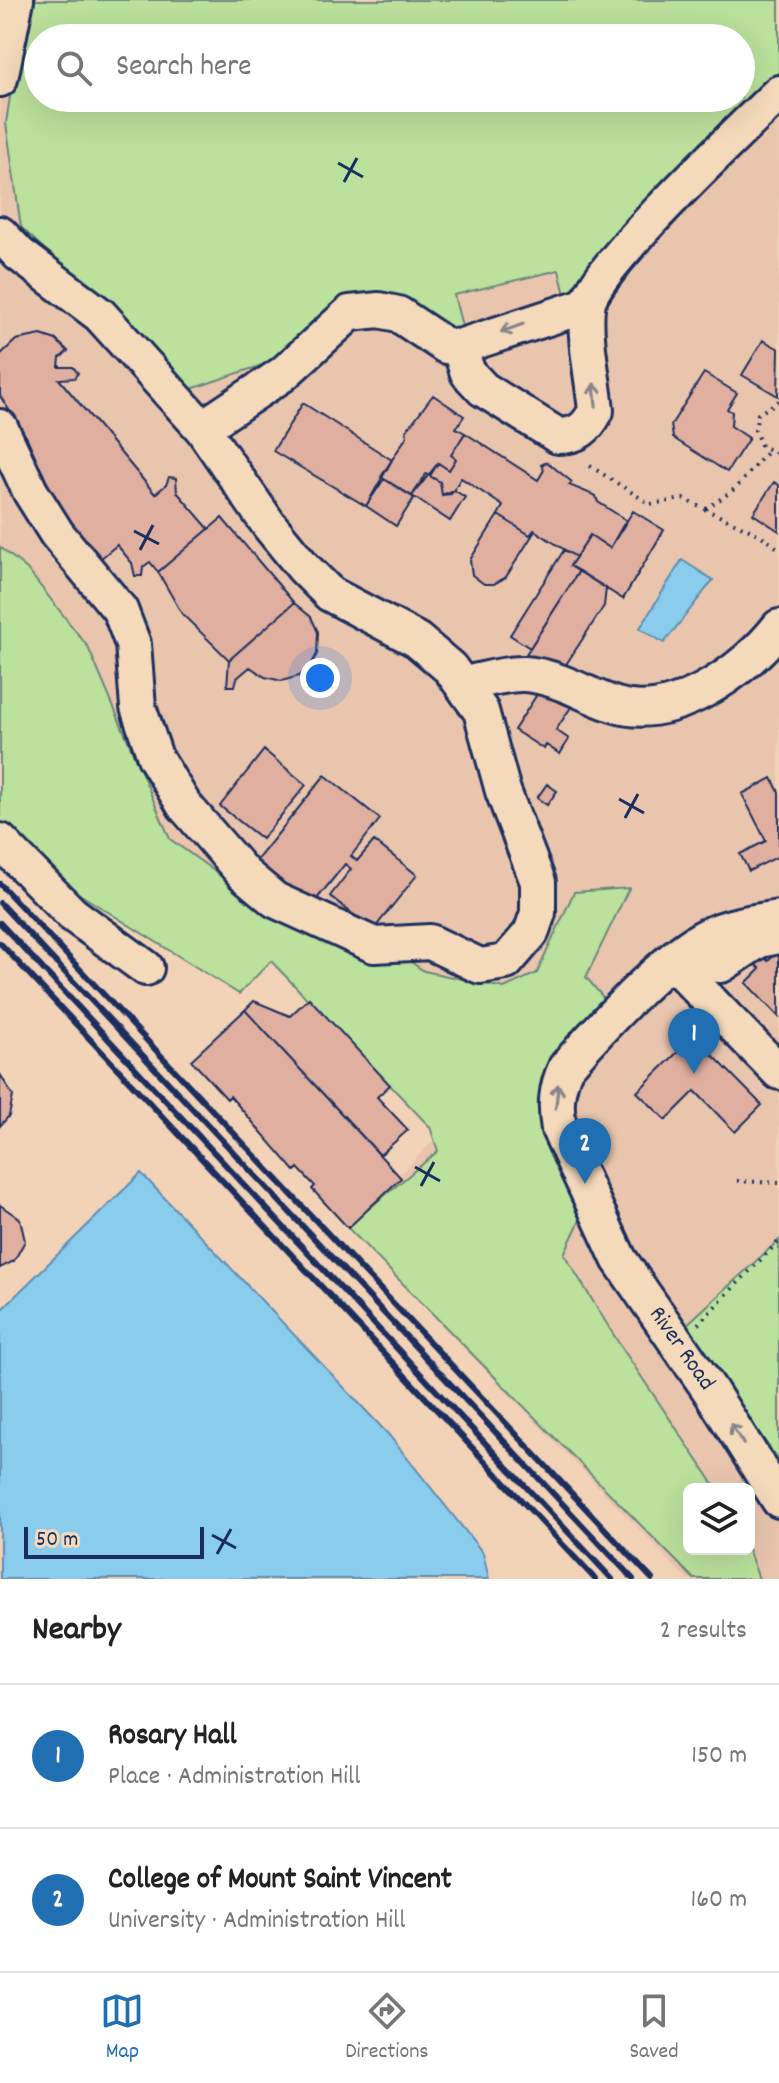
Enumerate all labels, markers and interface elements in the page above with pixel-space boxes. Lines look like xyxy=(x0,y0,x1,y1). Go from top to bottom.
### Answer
search box xyxy=(24,24,755,112)
icon: search xyxy=(52,46,96,90)
text: Search here xyxy=(116,47,252,90)
one-way arrow xyxy=(501,322,525,336)
one-way arrow xyxy=(587,382,602,409)
your location xyxy=(300,658,340,698)
pin: 1 xyxy=(668,1008,720,1074)
one-way arrow xyxy=(550,1083,565,1109)
pin: 2 xyxy=(559,1118,611,1184)
street label: River Road xyxy=(640,1300,722,1398)
one-way arrow xyxy=(729,1423,746,1445)
map controls xyxy=(683,1483,755,1555)
button: layers xyxy=(683,1483,755,1555)
scale bar xyxy=(24,1523,204,1559)
text: 50 m xyxy=(36,1525,78,1556)
text: Nearby xyxy=(32,1607,121,1656)
text: 2 results xyxy=(660,1613,747,1650)
text: Rosary Hall xyxy=(108,1716,237,1759)
text: 1 xyxy=(55,1738,61,1775)
text: 150 m xyxy=(691,1738,747,1775)
text: Place · Administration Hill xyxy=(108,1759,360,1796)
text: College of Mount Saint Vincent xyxy=(108,1860,452,1903)
text: 2 xyxy=(52,1882,64,1919)
text: 160 m xyxy=(691,1882,747,1919)
text: University · Administration Hill xyxy=(108,1903,405,1940)
tab: Map xyxy=(100,1989,144,2068)
tab: Directions xyxy=(345,1989,429,2068)
tab: Saved xyxy=(629,1989,679,2068)

